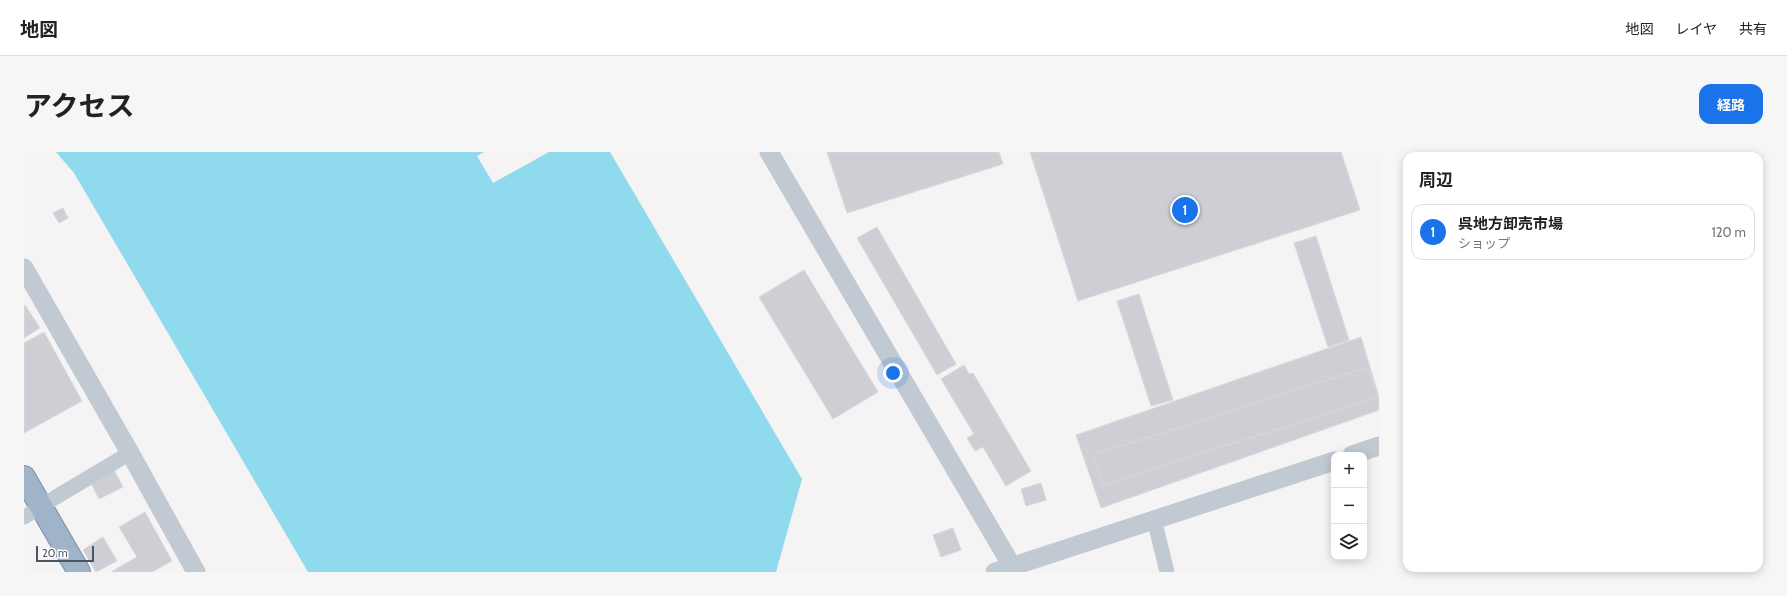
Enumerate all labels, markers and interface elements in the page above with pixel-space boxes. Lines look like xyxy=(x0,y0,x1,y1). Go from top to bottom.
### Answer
text: 地図 xyxy=(20,18,58,41)
text: 地図 xyxy=(1625,20,1653,38)
text: レイヤ xyxy=(1675,20,1717,38)
text: 共有 xyxy=(1739,20,1767,38)
button: 経路 xyxy=(1699,84,1763,124)
text: アクセス xyxy=(24,89,135,123)
text: 周辺 xyxy=(1419,170,1453,190)
pin: 1 xyxy=(1172,195,1198,225)
text: 呉地方卸売市場 xyxy=(1458,215,1563,233)
text: 1 xyxy=(1431,224,1435,240)
text: 120 m xyxy=(1712,224,1746,240)
text: ショップ xyxy=(1458,235,1510,251)
your location xyxy=(883,363,903,383)
map controls xyxy=(1331,452,1367,560)
button: + xyxy=(1331,452,1367,488)
button: − xyxy=(1331,488,1367,524)
button: layers xyxy=(1331,524,1367,560)
scale bar xyxy=(36,544,94,563)
text: 20 m xyxy=(42,546,68,560)

